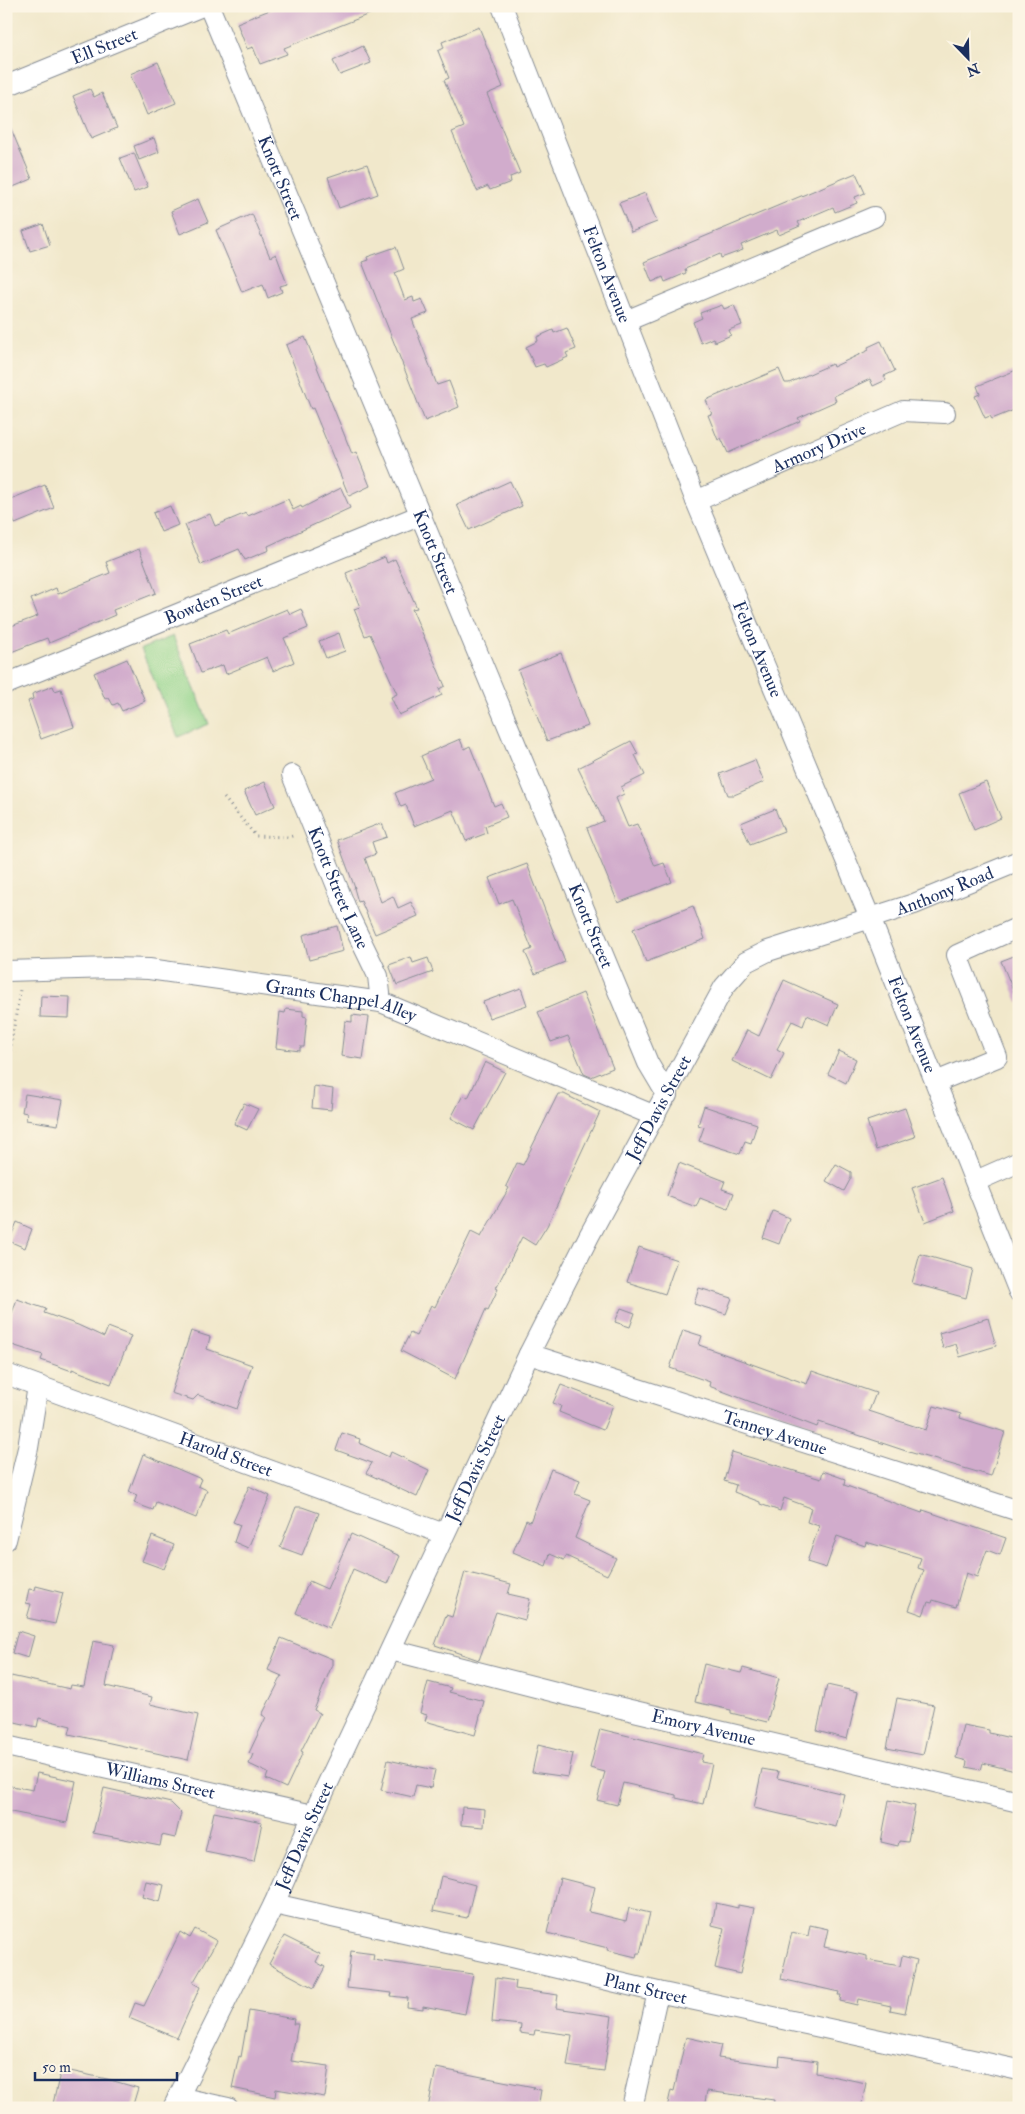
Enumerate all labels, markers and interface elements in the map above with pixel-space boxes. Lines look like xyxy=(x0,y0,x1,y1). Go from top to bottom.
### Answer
street label: Ell Street xyxy=(68,23,141,70)
north arrow xyxy=(942,32,992,82)
text: N xyxy=(963,59,983,80)
street label: Knott Street xyxy=(252,132,308,224)
street label: Felton Avenue xyxy=(577,222,636,327)
street label: Armory Drive xyxy=(768,417,870,479)
street label: Knott Street xyxy=(407,506,463,598)
street label: Bowden Street xyxy=(161,570,266,630)
street label: Felton Avenue xyxy=(727,597,788,701)
street label: Knott Street Lane xyxy=(302,824,374,953)
street label: Anthony Road xyxy=(892,862,997,921)
street label: Knott Street xyxy=(563,880,618,972)
street label: Felton Avenue xyxy=(882,973,942,1077)
street label: Grants Chappel Alley xyxy=(264,975,421,1028)
street label: Jeff Davis Street xyxy=(621,1051,697,1166)
street label: Tenney Avenue xyxy=(719,1406,830,1461)
street label: Jeff Davis Street xyxy=(441,1411,511,1527)
street label: Harold Street xyxy=(176,1427,276,1482)
street label: Emory Avenue xyxy=(649,1704,758,1751)
street label: Williams Street xyxy=(102,1757,217,1805)
street label: Jeff Davis Street xyxy=(270,1778,339,1895)
street label: Plant Street xyxy=(601,1968,689,2010)
scale bar xyxy=(35,2049,178,2081)
text: 50 m xyxy=(42,2058,71,2077)

